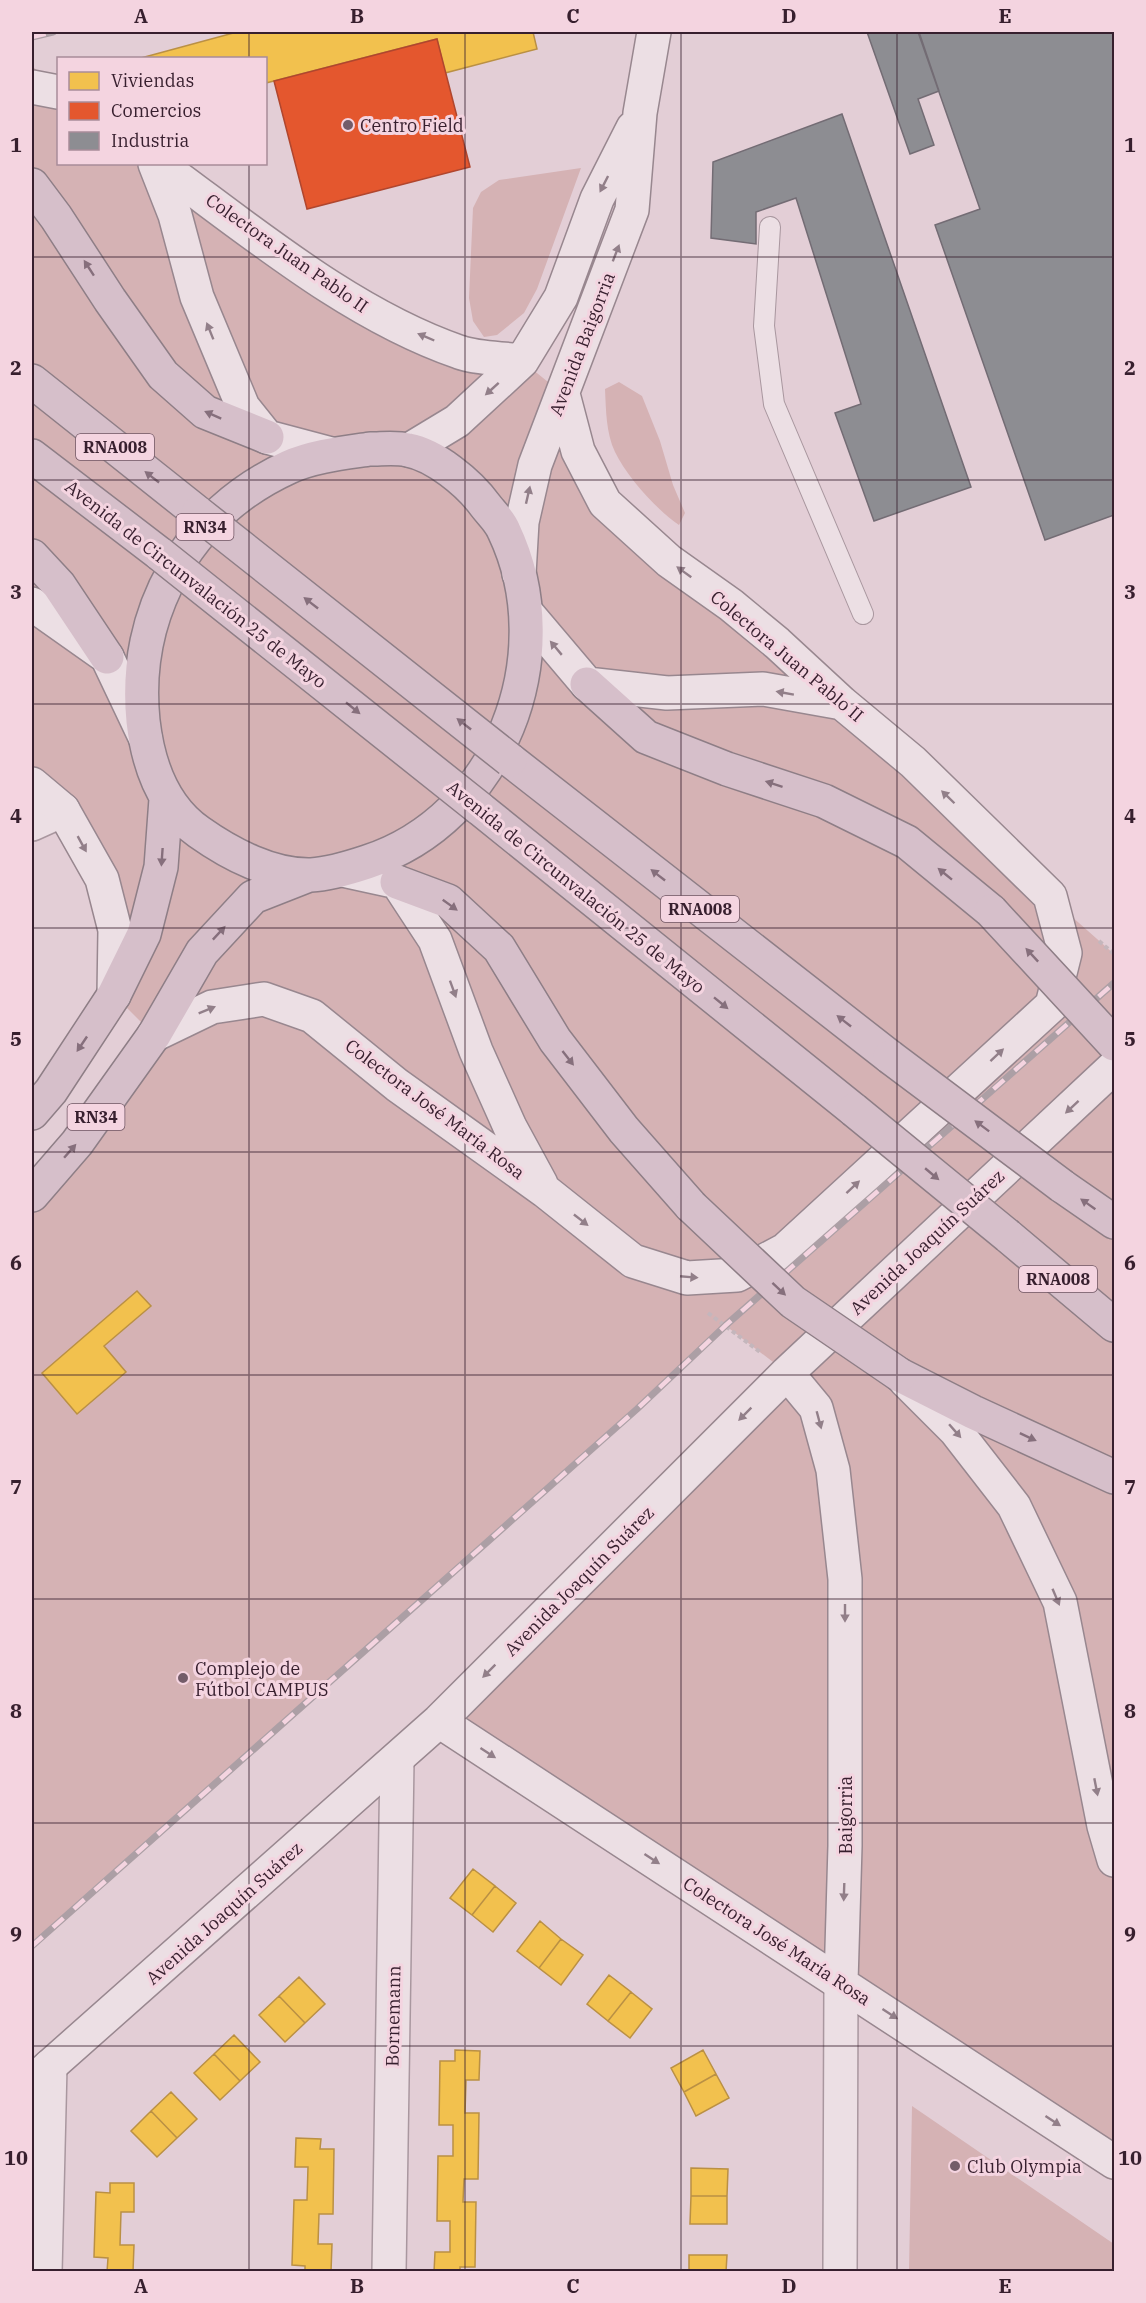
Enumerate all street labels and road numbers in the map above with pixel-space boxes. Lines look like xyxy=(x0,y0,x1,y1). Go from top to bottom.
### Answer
street label: Colectora Juan Pablo II xyxy=(201,188,373,318)
street label: Avenida Baigorria xyxy=(544,269,620,419)
road number: RNA008 xyxy=(76,434,154,460)
street label: Avenida de Circunvalación 25 de Mayo xyxy=(61,475,331,693)
road number: RN34 xyxy=(176,514,234,540)
street label: Colectora Juan Pablo II xyxy=(706,585,868,727)
street label: Avenida de Circunvalación 25 de Mayo xyxy=(442,776,710,998)
road number: RNA008 xyxy=(661,896,739,922)
street label: Colectora José María Rosa xyxy=(341,1034,530,1184)
road number: RN34 xyxy=(68,1104,124,1130)
street label: Avenida Joaquín Suárez xyxy=(845,1164,1009,1320)
road number: RNA008 xyxy=(1019,1266,1097,1292)
street label: Avenida Joaquín Suárez xyxy=(499,1501,659,1661)
street label: Baigorria xyxy=(834,1775,857,1854)
street label: Avenida Joaquín Suárez xyxy=(141,1837,307,1989)
street label: Colectora José María Rosa xyxy=(679,1872,875,2010)
street label: Bornemann xyxy=(381,1965,405,2067)

